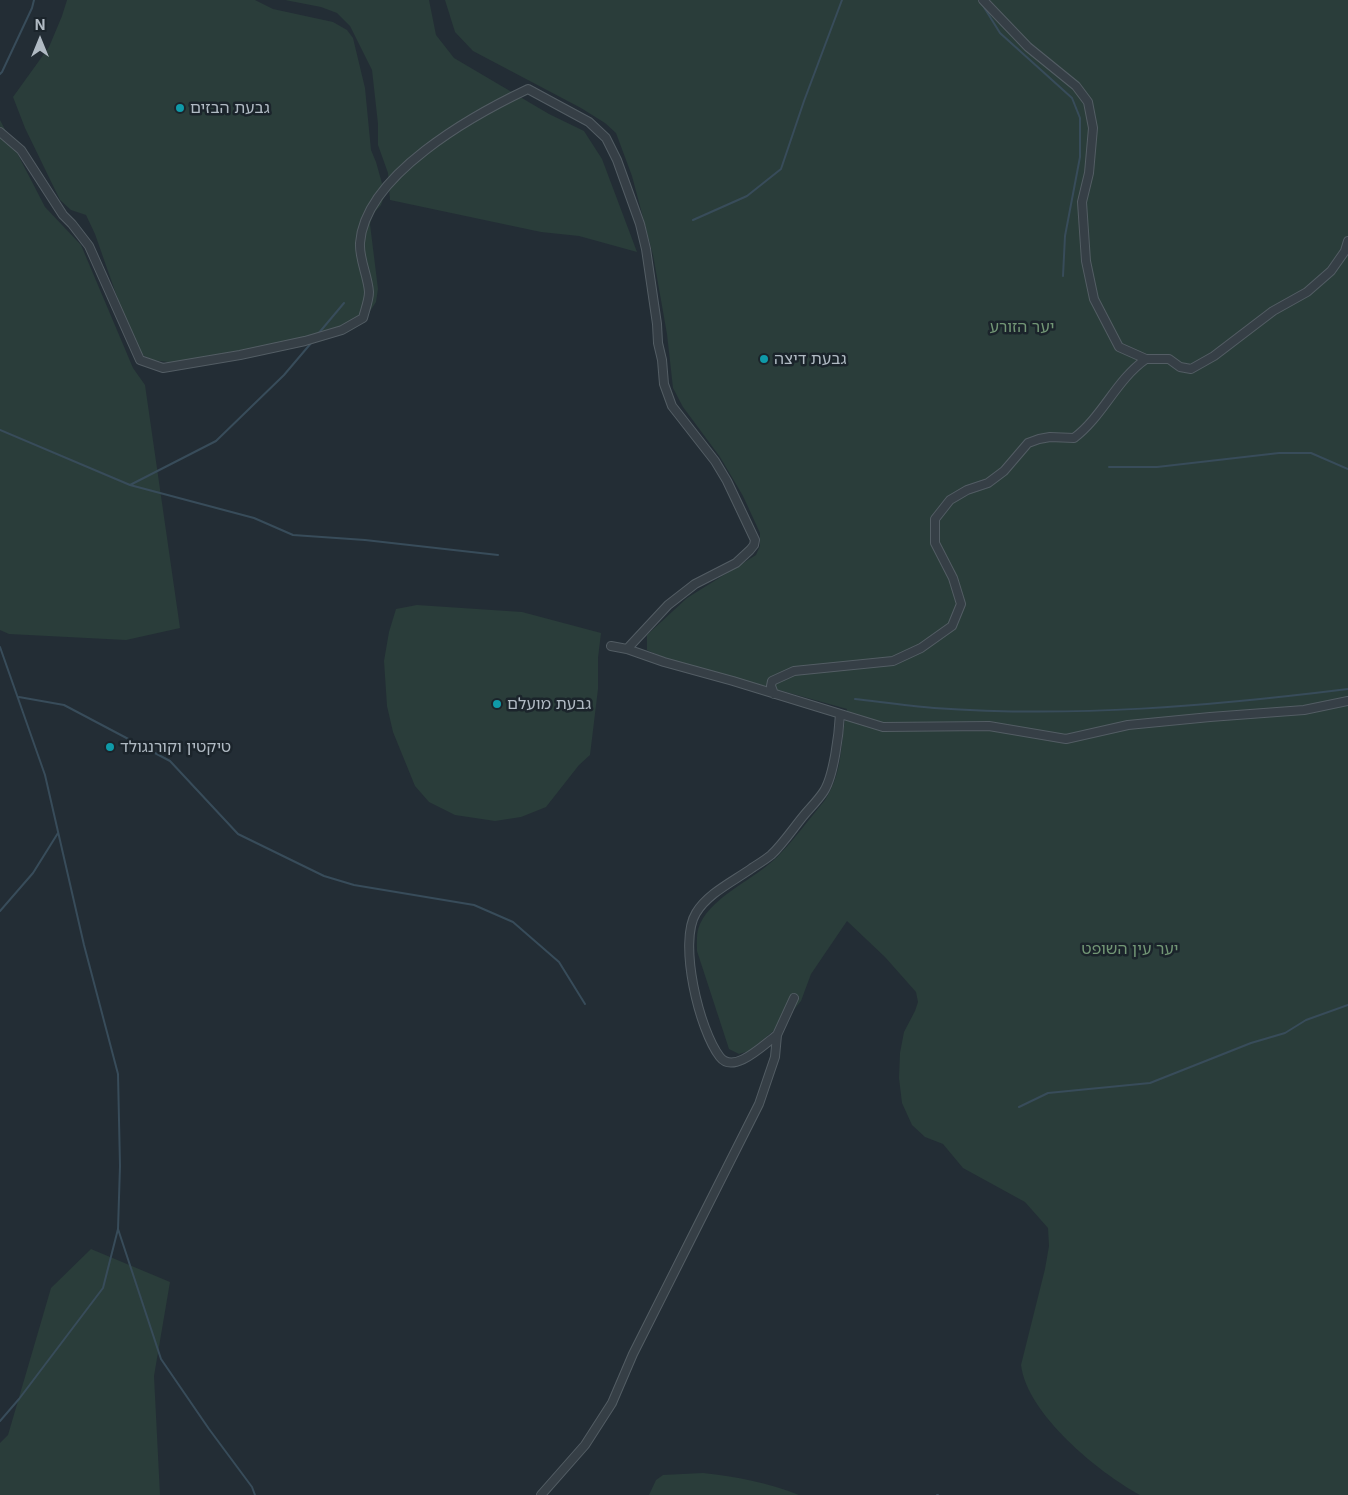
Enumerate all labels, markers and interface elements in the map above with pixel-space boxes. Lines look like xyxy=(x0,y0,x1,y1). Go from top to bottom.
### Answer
north arrow xyxy=(15,15,65,65)
text: N xyxy=(35,16,45,33)
place label: גבעת הבזים xyxy=(190,98,270,118)
marker: גבעת הבזים xyxy=(174,102,186,114)
park label: יער הזורע xyxy=(990,317,1054,337)
place label: גבעת דיצה xyxy=(774,349,846,369)
marker: גבעת דיצה xyxy=(758,353,770,365)
place label: גבעת מועלם xyxy=(507,694,591,714)
marker: גבעת מועלם xyxy=(491,698,503,710)
place label: טיקטין וקורנגולד xyxy=(120,737,231,757)
marker: טיקטין וקורנגולד xyxy=(104,741,116,753)
park label: יער עין השופט xyxy=(1081,939,1179,959)

